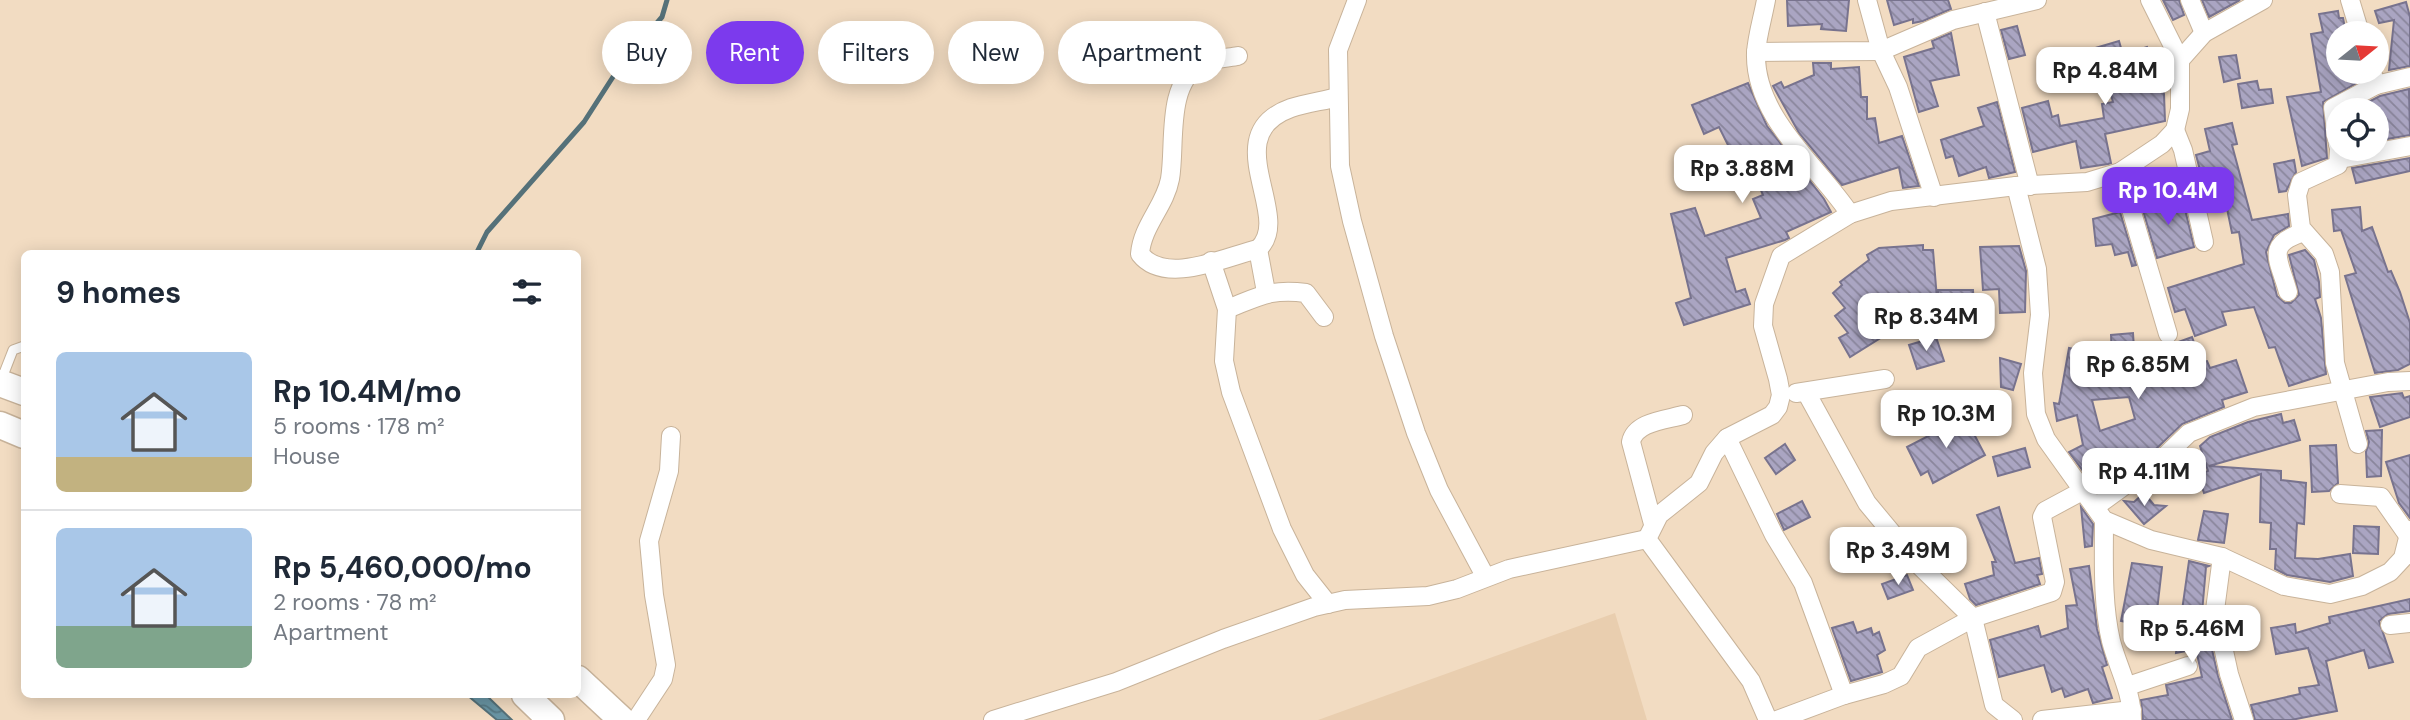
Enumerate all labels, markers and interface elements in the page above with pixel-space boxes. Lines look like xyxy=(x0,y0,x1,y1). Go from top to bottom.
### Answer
chip: Buy xyxy=(602,21,692,84)
chip: Rent xyxy=(706,21,804,84)
chip: Filters xyxy=(818,21,934,84)
chip: New xyxy=(948,21,1044,84)
chip: Apartment xyxy=(1058,21,1226,84)
north arrow xyxy=(2326,21,2389,84)
map controls xyxy=(2326,21,2389,161)
pin: Rp 4.84M xyxy=(2033,48,2177,107)
text: Rp 4.84M xyxy=(2052,55,2158,85)
button: locate xyxy=(2326,98,2389,161)
pin: Rp 3.88M xyxy=(1670,146,1814,205)
text: Rp 3.88M xyxy=(1690,153,1794,183)
pin: Rp 10.4M xyxy=(2096,168,2240,227)
text: Rp 10.4M xyxy=(2118,175,2218,205)
text: 9 homes xyxy=(56,273,181,312)
icon: filters xyxy=(508,273,546,311)
pin: Rp 8.34M xyxy=(1854,294,1998,353)
text: Rp 8.34M xyxy=(1874,301,1978,331)
pin: Rp 6.85M xyxy=(2066,342,2210,401)
text: Rp 6.85M xyxy=(2086,349,2190,379)
text: Rp 10.4M/mo xyxy=(273,372,462,411)
icon: home xyxy=(112,380,196,464)
pin: Rp 10.3M xyxy=(1874,391,2018,450)
text: Rp 10.3M xyxy=(1897,398,1995,428)
text: 5 rooms · 178 m² xyxy=(273,411,445,441)
text: House xyxy=(273,441,340,471)
pin: Rp 4.11M xyxy=(2072,448,2216,508)
text: Rp 4.11M xyxy=(2098,456,2190,486)
pin: Rp 3.49M xyxy=(1826,528,1970,587)
text: Rp 3.49M xyxy=(1846,535,1950,565)
text: Rp 5,460,000/mo xyxy=(273,548,532,587)
icon: home xyxy=(112,556,196,640)
text: 2 rooms · 78 m² xyxy=(273,587,437,617)
pin: Rp 5.46M xyxy=(2120,606,2264,665)
text: Rp 5.46M xyxy=(2140,613,2245,643)
text: Apartment xyxy=(273,617,388,647)

